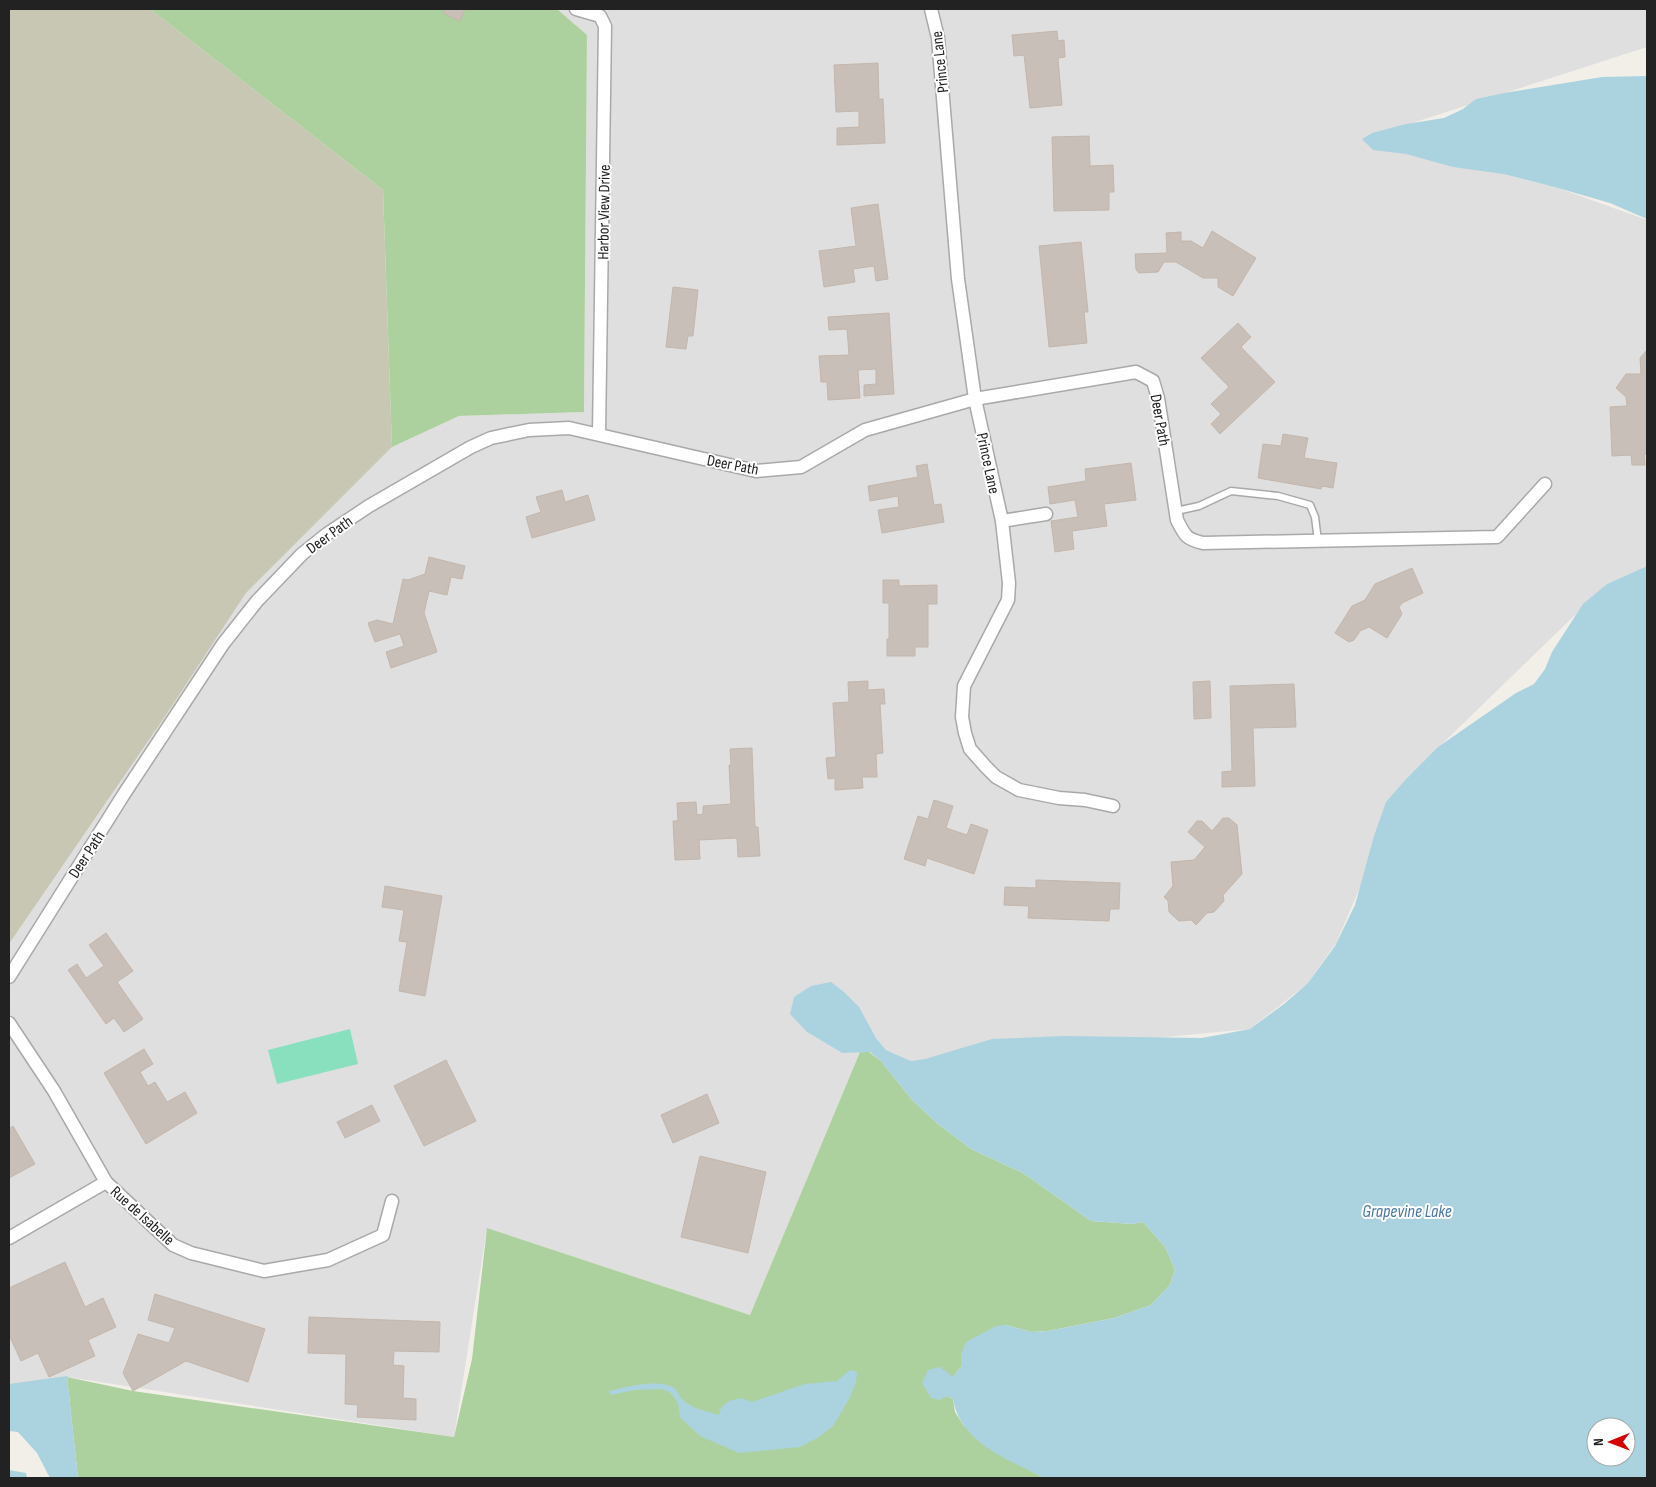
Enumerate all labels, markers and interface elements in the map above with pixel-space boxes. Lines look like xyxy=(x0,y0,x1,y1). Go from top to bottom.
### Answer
street label: Prince Lane xyxy=(928,30,953,94)
street label: Harbor View Drive xyxy=(594,164,615,260)
street label: Deer Path xyxy=(1146,393,1173,448)
street label: Prince Lane xyxy=(972,431,1003,496)
street label: Deer Path xyxy=(705,451,760,480)
street label: Deer Path xyxy=(303,512,357,558)
street label: Deer Path xyxy=(65,828,109,882)
street label: Rue de Isabelle xyxy=(106,1183,178,1250)
water label: Grapevine Lake xyxy=(1362,1201,1452,1222)
north arrow xyxy=(1586,1417,1636,1467)
text: N xyxy=(1590,1438,1607,1446)

